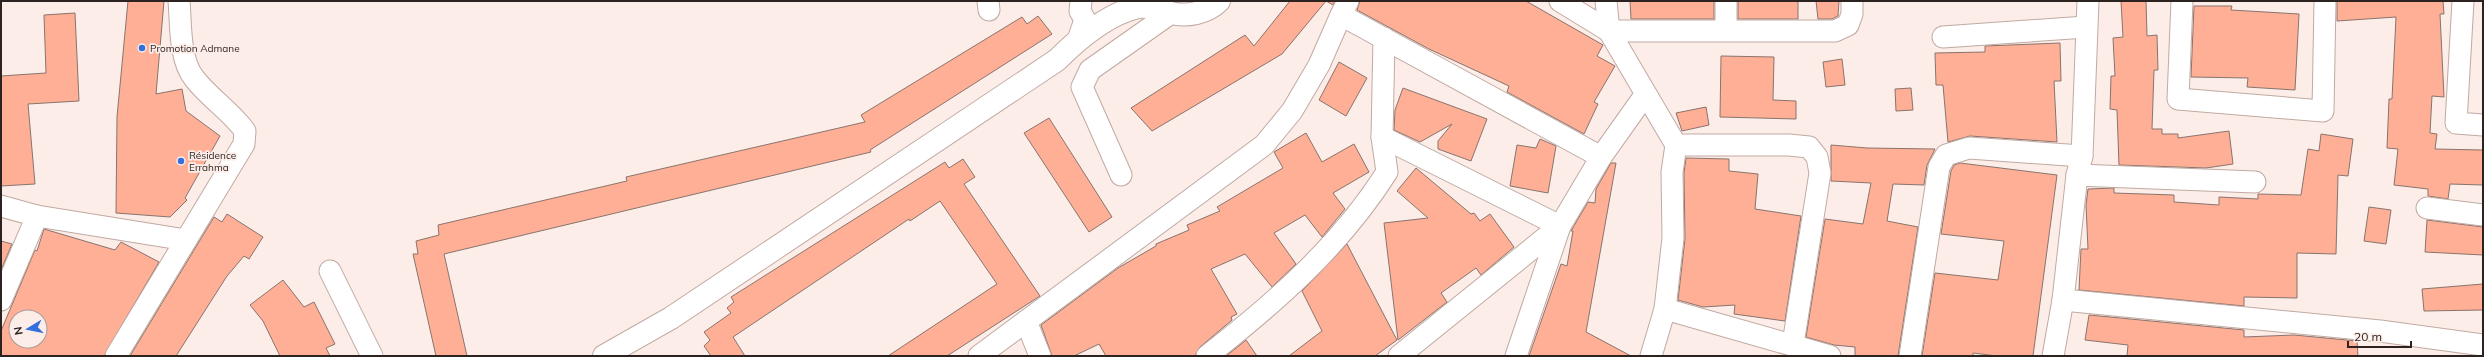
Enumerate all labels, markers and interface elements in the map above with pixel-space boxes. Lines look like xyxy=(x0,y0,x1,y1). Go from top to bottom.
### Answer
place label: Promotion Admane xyxy=(150,42,240,55)
marker: Promotion Admane xyxy=(137,43,147,53)
place label: Résidence Errahma xyxy=(189,149,236,174)
marker: Résidence Errahma xyxy=(176,156,186,166)
north arrow xyxy=(8,309,48,349)
scale bar xyxy=(2348,323,2411,349)
text: N xyxy=(11,325,26,336)
text: 20 m xyxy=(2354,329,2382,344)

